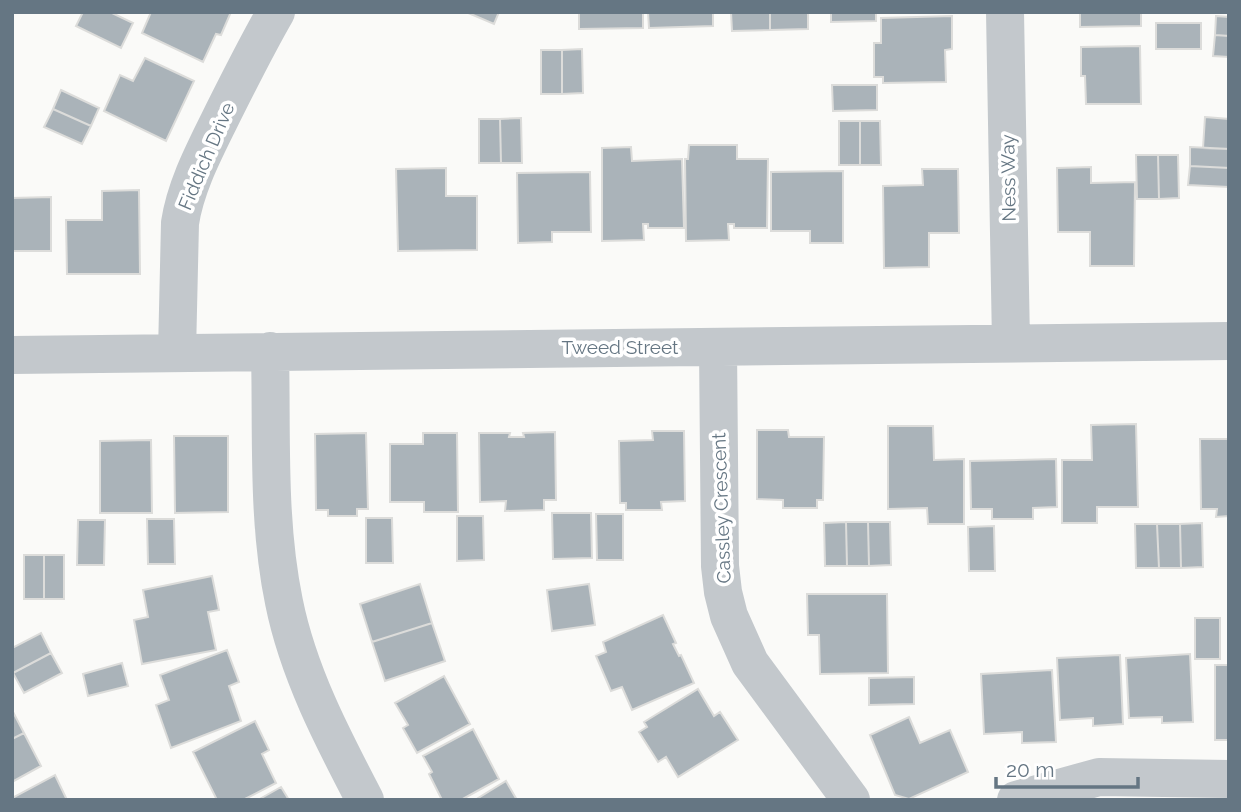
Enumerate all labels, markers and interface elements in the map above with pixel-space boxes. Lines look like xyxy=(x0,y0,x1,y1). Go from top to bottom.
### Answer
street label: Fiddich Drive xyxy=(173,99,239,213)
street label: Ness Way xyxy=(996,134,1020,222)
street label: Tweed Street xyxy=(562,336,679,358)
street label: Cassley Crescent xyxy=(707,432,735,584)
scale bar xyxy=(996,746,1138,790)
text: 20 m xyxy=(1006,757,1054,782)

